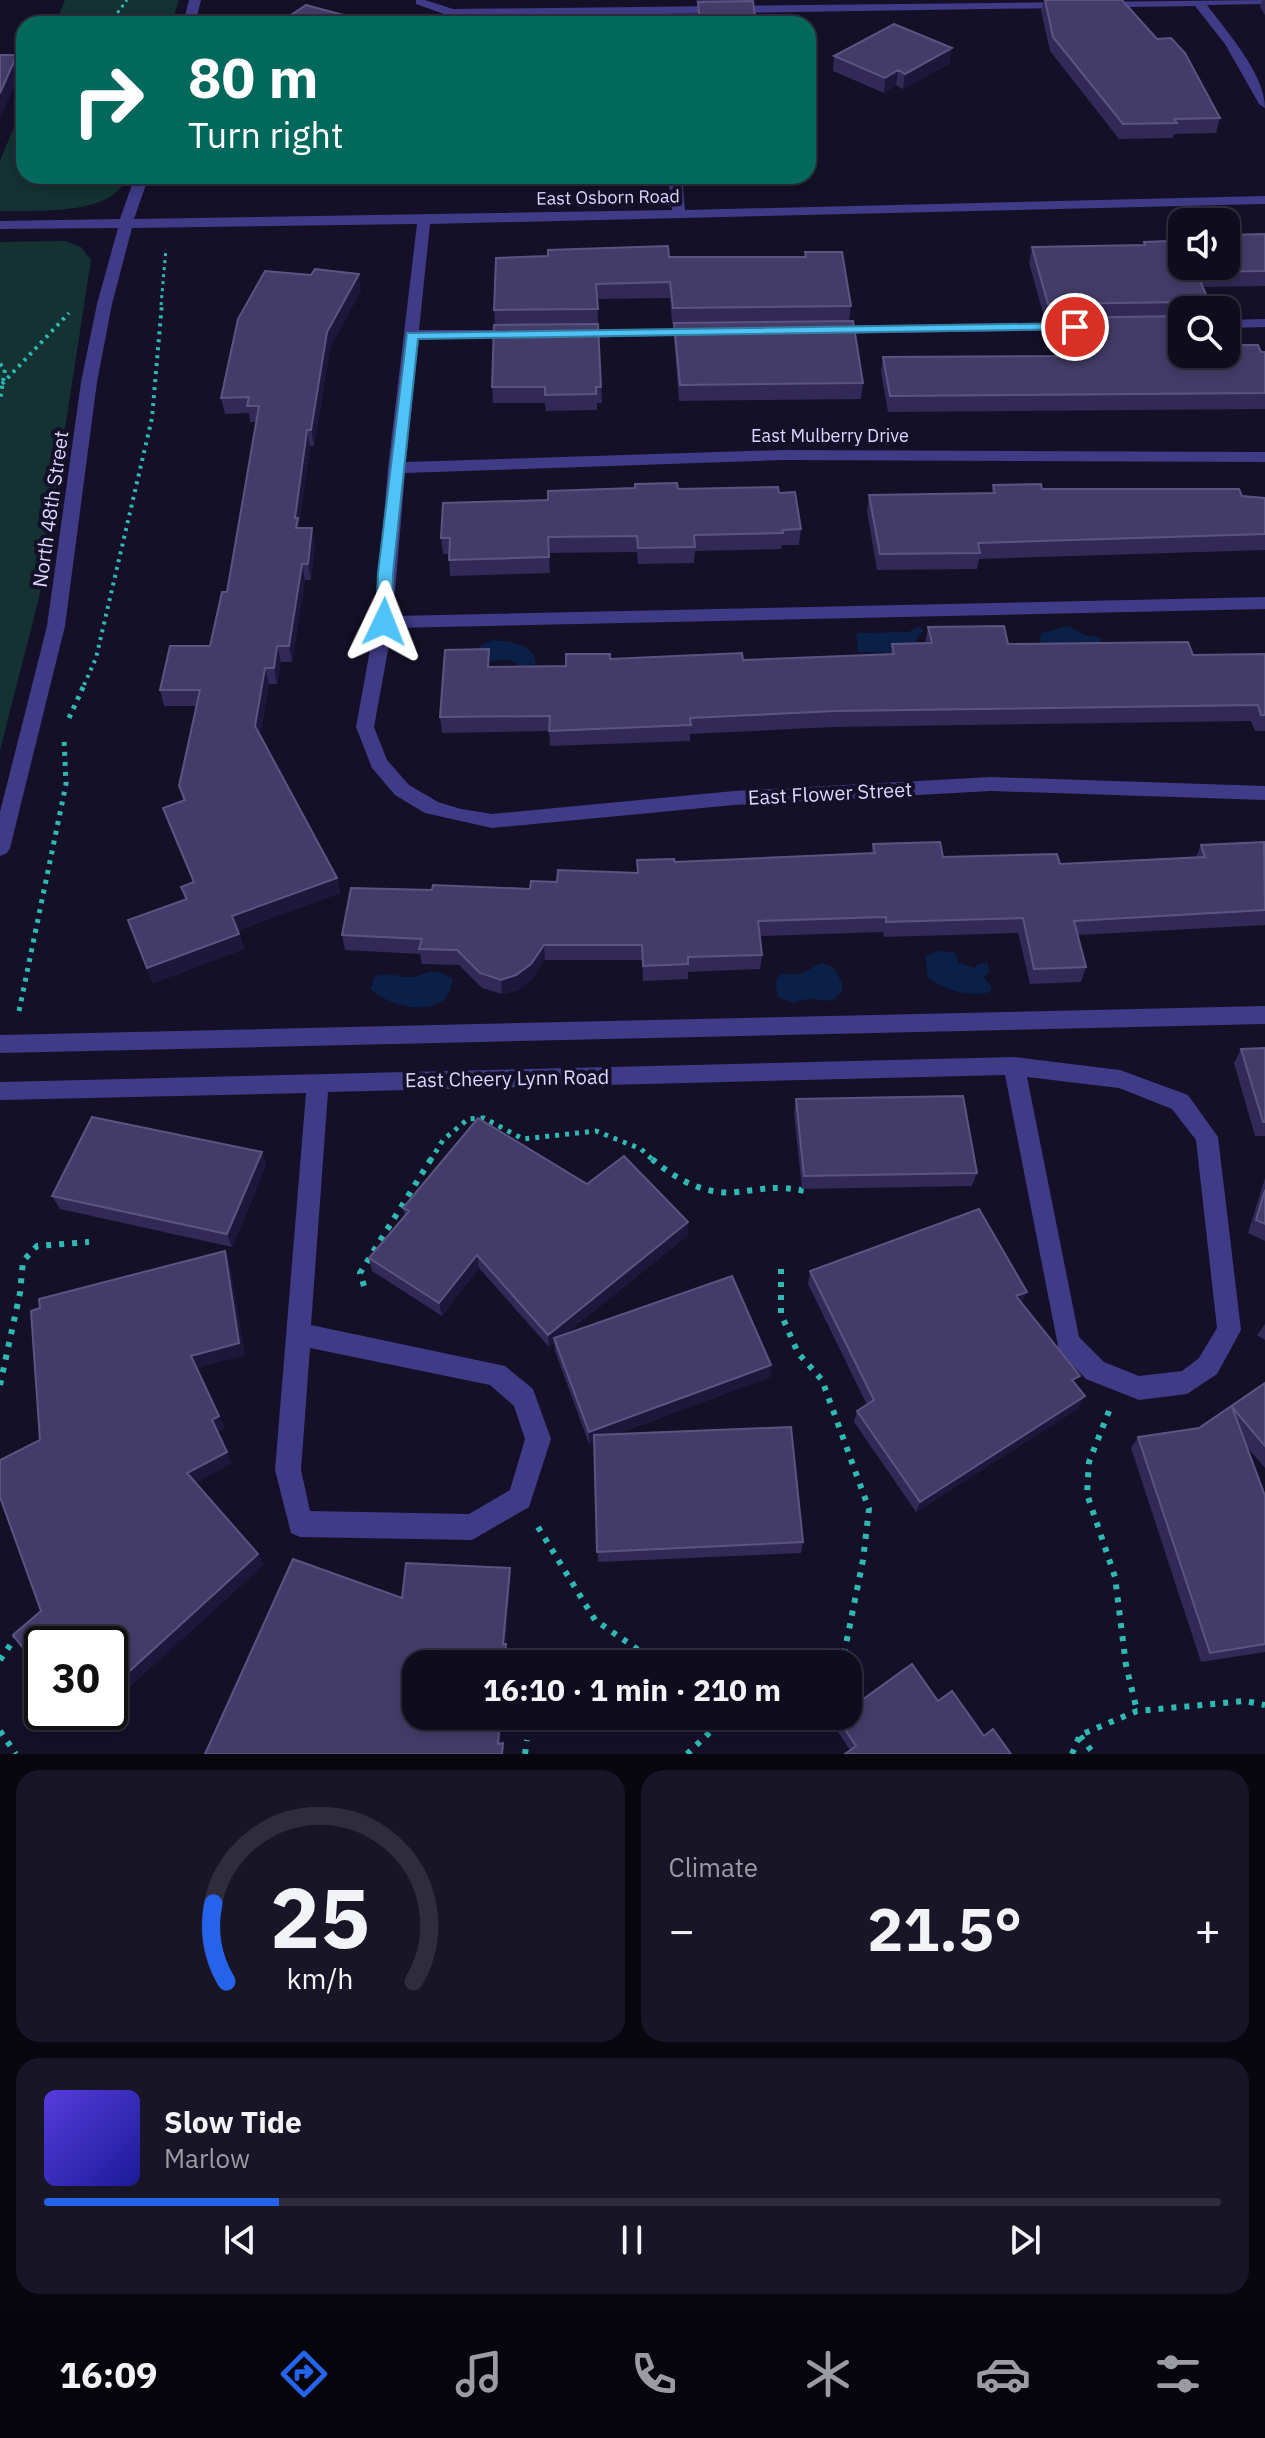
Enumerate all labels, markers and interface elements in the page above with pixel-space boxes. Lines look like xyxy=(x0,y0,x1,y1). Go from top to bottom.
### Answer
text: 80 m xyxy=(188,41,318,113)
icon: right xyxy=(56,48,160,152)
text: Turn right xyxy=(188,111,344,158)
street label: East Osborn Road xyxy=(536,184,680,210)
map controls xyxy=(1168,208,1240,368)
button: sound xyxy=(1168,208,1240,280)
pin xyxy=(1041,293,1109,361)
button: search xyxy=(1168,296,1240,368)
icon: arrive xyxy=(1053,305,1097,349)
street label: East Mulberry Drive xyxy=(751,424,909,447)
street label: North 48th Street xyxy=(26,429,74,589)
position arrow xyxy=(342,580,426,664)
street label: East Flower Street xyxy=(747,775,913,811)
street label: East Cheery Lynn Road xyxy=(405,1063,609,1093)
speed limit sign: 30 xyxy=(24,1626,128,1730)
text: 16:10 · 1 min · 210 m xyxy=(483,1670,781,1709)
text: Climate xyxy=(669,1850,758,1884)
text: 25 xyxy=(270,1863,370,1971)
text: 21.5° xyxy=(867,1889,1022,1968)
text: − xyxy=(669,1901,695,1958)
text: + xyxy=(1195,1901,1221,1958)
text: km/h xyxy=(287,1960,354,1997)
text: Slow Tide xyxy=(164,2102,302,2141)
text: Marlow xyxy=(164,2141,250,2175)
icon: previous xyxy=(218,2218,262,2262)
icon: pause xyxy=(610,2218,654,2262)
icon: next xyxy=(1003,2218,1047,2262)
icon: directions xyxy=(276,2346,332,2402)
icon: music xyxy=(451,2346,507,2402)
icon: phone xyxy=(626,2346,682,2402)
icon: climate xyxy=(800,2346,856,2402)
icon: car xyxy=(975,2346,1031,2402)
icon: filters xyxy=(1150,2346,1206,2402)
text: 16:09 xyxy=(59,2351,158,2398)

